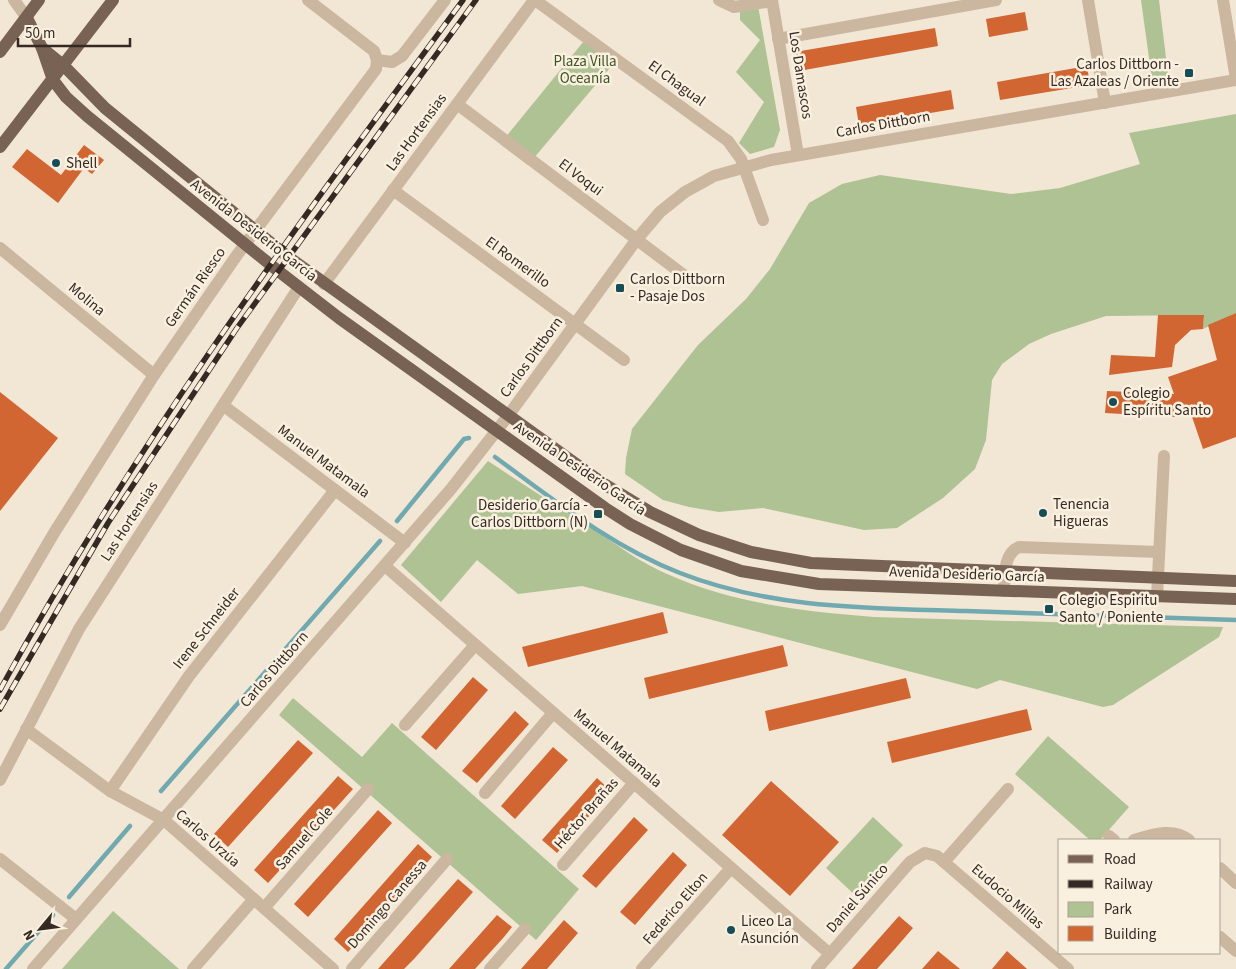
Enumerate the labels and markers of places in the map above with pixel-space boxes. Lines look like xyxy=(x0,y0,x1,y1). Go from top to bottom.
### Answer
place label: Carlos Dittborn - Las Azaleas / Oriente xyxy=(1050,54,1179,92)
marker: Carlos Dittborn - Las Azaleas / Oriente xyxy=(1183,67,1195,79)
place label: Shell xyxy=(66,153,97,174)
marker: Shell xyxy=(50,157,62,169)
place label: Carlos Dittborn - Pasaje Dos xyxy=(630,269,725,307)
marker: Carlos Dittborn - Pasaje Dos xyxy=(614,282,626,294)
place label: Colegio Espíritu Santo xyxy=(1123,383,1211,421)
marker: Colegio Espíritu Santo xyxy=(1107,396,1119,408)
place label: Tenencia Higueras xyxy=(1053,494,1109,532)
place label: Desiderio García - Carlos Dittborn (N) xyxy=(471,495,588,533)
marker: Tenencia Higueras xyxy=(1037,507,1049,519)
marker: Desiderio García - Carlos Dittborn (N) xyxy=(592,508,604,520)
place label: Colegio Espiritu Santo / Poniente xyxy=(1059,590,1163,628)
marker: Colegio Espiritu Santo / Poniente xyxy=(1043,603,1055,615)
place label: Liceo La Asunción xyxy=(741,911,799,949)
marker: Liceo La Asunción xyxy=(725,924,737,936)

